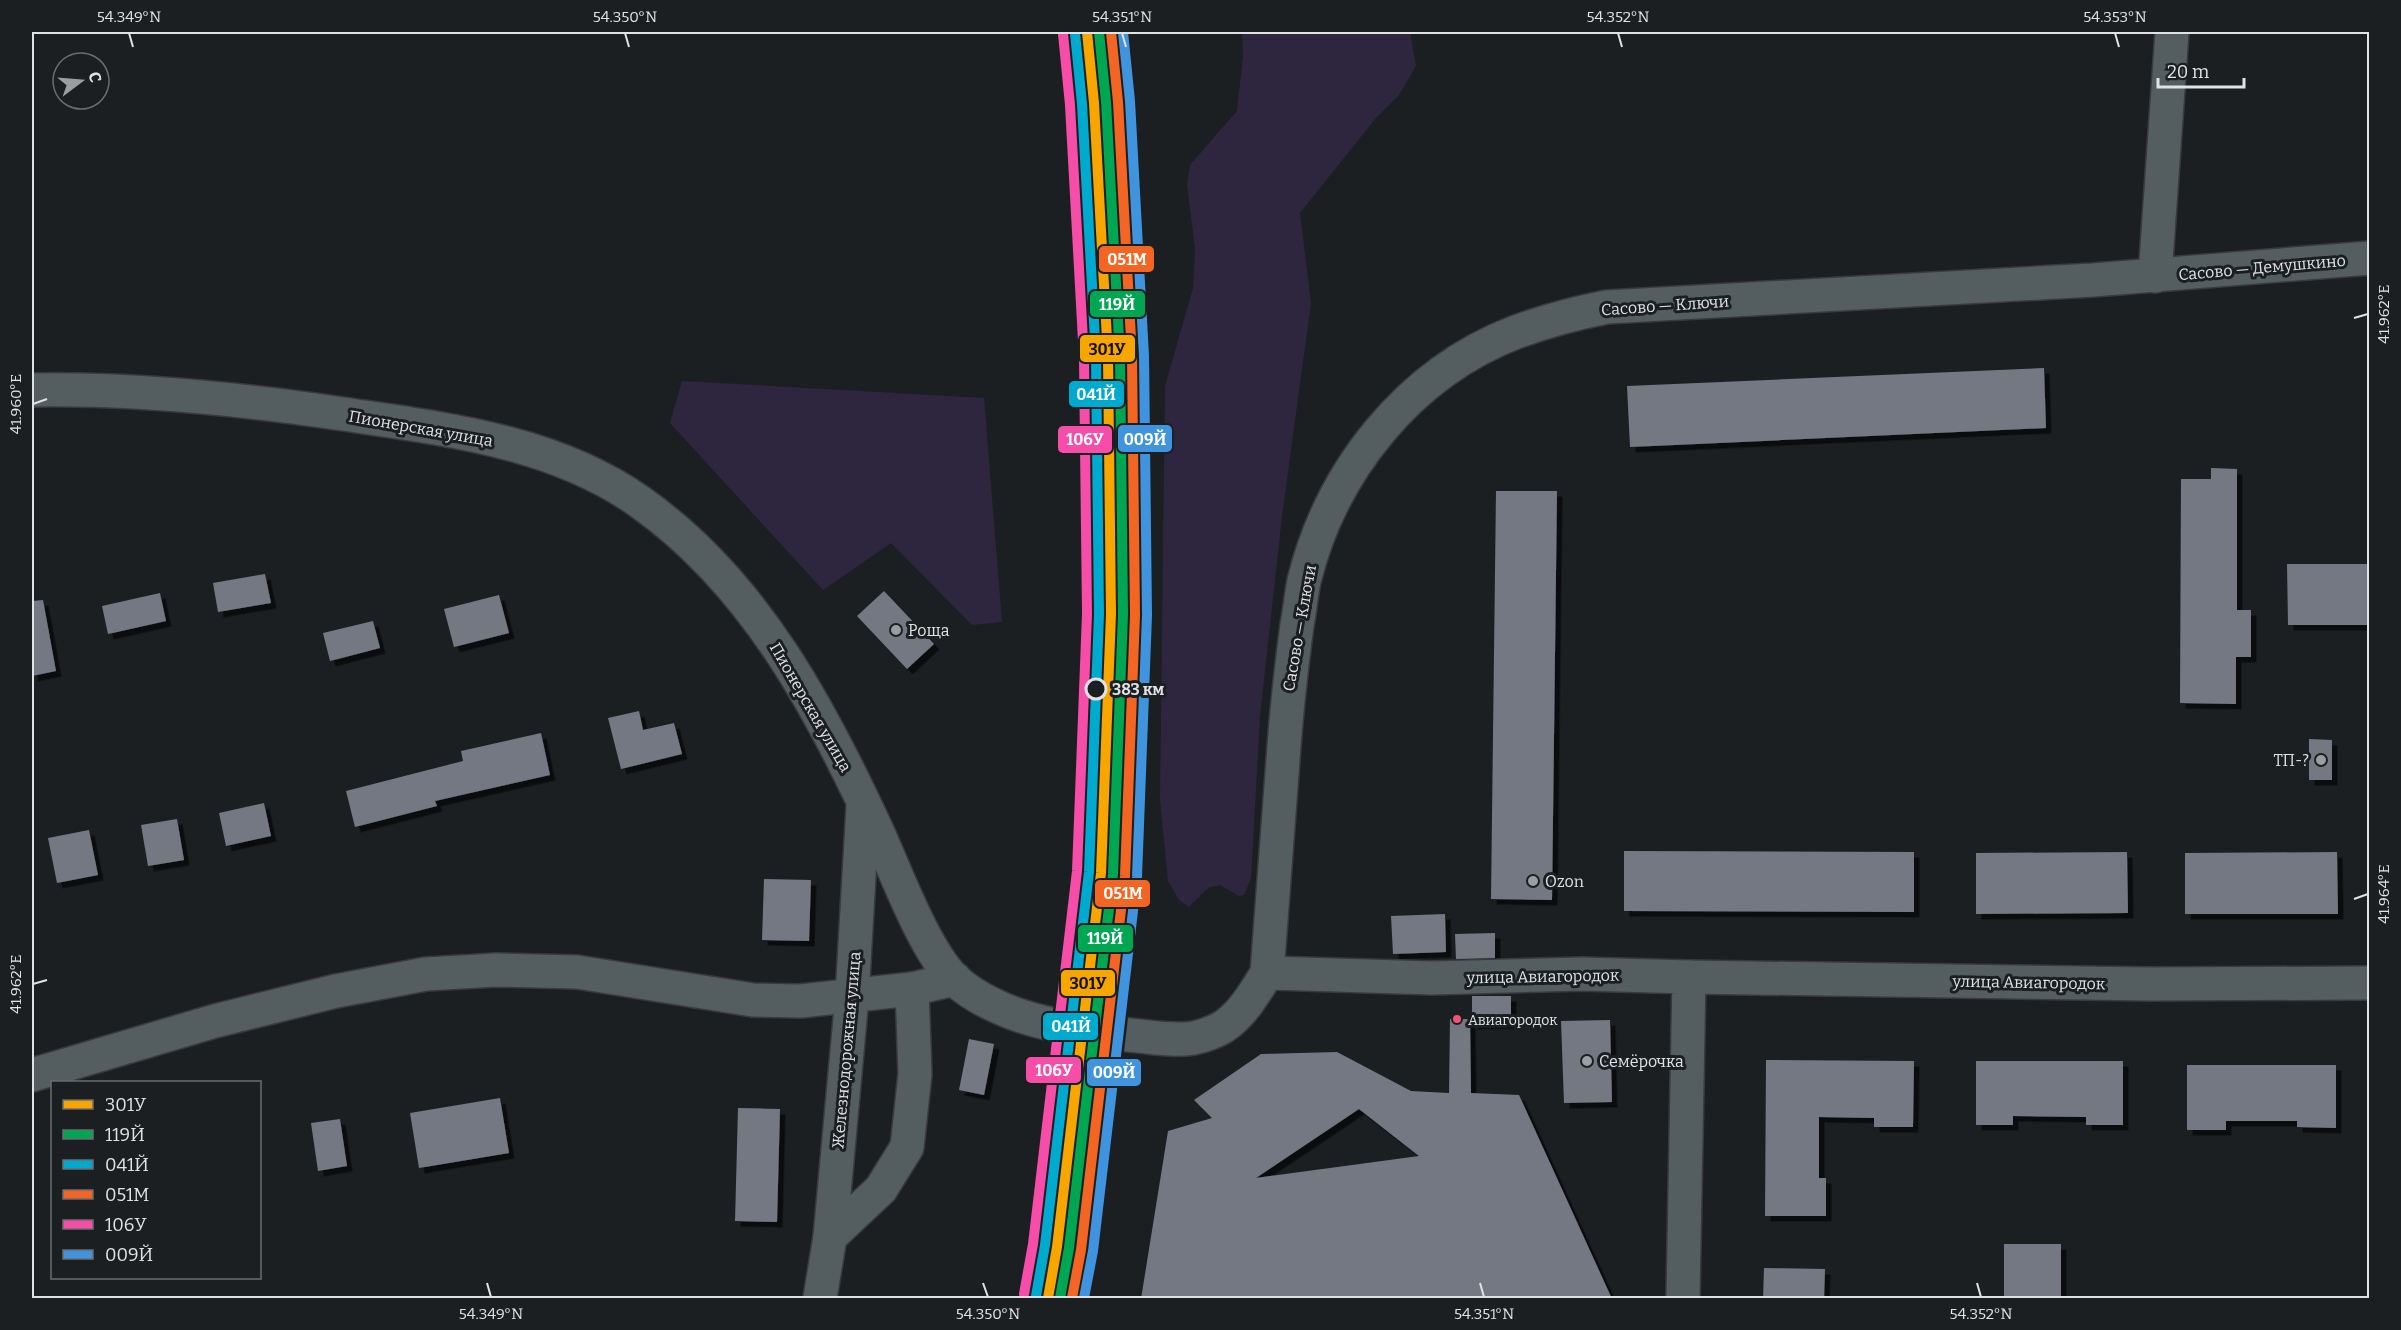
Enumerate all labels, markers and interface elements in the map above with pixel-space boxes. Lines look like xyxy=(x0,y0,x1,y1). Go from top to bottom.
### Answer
text: 54.349°N xyxy=(97,8,161,26)
text: 54.350°N xyxy=(593,8,657,26)
text: 54.351°N xyxy=(1092,8,1152,26)
text: 54.352°N xyxy=(1587,8,1650,26)
text: 54.353°N xyxy=(2083,8,2147,26)
north arrow xyxy=(51,51,111,111)
scale bar xyxy=(2158,51,2244,89)
text: 20 m xyxy=(2167,61,2209,83)
text: С xyxy=(84,70,105,84)
line badge: 051М xyxy=(1098,245,1155,273)
text: 051М xyxy=(1107,250,1147,269)
street label: Сасово — Демушкино xyxy=(2178,251,2346,284)
text: 41.962°E xyxy=(2375,284,2393,344)
line badge: 119Й xyxy=(1089,290,1146,318)
street label: Сасово — Ключи xyxy=(1601,292,1730,319)
text: 119Й xyxy=(1099,294,1135,314)
line badge: 301У xyxy=(1079,334,1136,363)
text: 301У xyxy=(1088,340,1126,359)
text: 41.960°E xyxy=(7,374,25,434)
line badge: 041Й xyxy=(1068,380,1125,408)
text: 041Й xyxy=(1076,384,1116,404)
street label: Пионерская улица xyxy=(347,406,495,451)
line badge: 009Й xyxy=(1117,424,1173,453)
line badge: 106У xyxy=(1057,425,1113,454)
text: 009Й xyxy=(1124,429,1166,449)
text: 106У xyxy=(1066,430,1104,449)
street label: Сасово — Ключи xyxy=(1279,563,1320,693)
place label: Роща xyxy=(908,621,950,640)
marker: Роща xyxy=(889,623,903,637)
street label: Пионерская улица xyxy=(766,639,855,775)
marker: 383 км xyxy=(1085,678,1107,700)
place label: 383 км xyxy=(1112,680,1164,699)
place label: ТП-? xyxy=(2274,751,2309,770)
marker: ТП-? xyxy=(2314,753,2328,767)
text: 41.964°E xyxy=(2375,864,2393,924)
place label: Ozon xyxy=(1545,872,1584,891)
marker: Ozon xyxy=(1526,874,1540,888)
line badge: 051М xyxy=(1094,879,1151,908)
text: 051М xyxy=(1103,884,1143,903)
line badge: 119Й xyxy=(1077,924,1134,953)
text: 119Й xyxy=(1087,928,1123,948)
street label: Железнодорожная улица xyxy=(828,950,865,1149)
text: 41.962°E xyxy=(7,954,25,1014)
street label: улица Авиагородок xyxy=(1466,966,1620,987)
line badge: 301У xyxy=(1060,969,1116,997)
street label: улица Авиагородок xyxy=(1952,972,2106,993)
text: 301У xyxy=(1069,974,1107,993)
line badge: 041Й xyxy=(1042,1012,1099,1041)
place label: Авиагородок xyxy=(1468,1012,1558,1029)
marker: Авиагородок xyxy=(1451,1013,1463,1025)
text: 041Й xyxy=(1051,1016,1091,1036)
place label: Семёрочка xyxy=(1599,1052,1684,1071)
marker: Семёрочка xyxy=(1580,1054,1594,1068)
line badge: 106У xyxy=(1025,1056,1082,1084)
line badge: 009Й xyxy=(1086,1058,1142,1087)
text: 106У xyxy=(1035,1061,1073,1080)
text: 009Й xyxy=(1093,1062,1135,1082)
legend xyxy=(51,1081,261,1279)
text: 301У xyxy=(105,1094,147,1116)
text: 119Й xyxy=(105,1124,145,1146)
text: 041Й xyxy=(105,1154,149,1176)
text: 051М xyxy=(105,1184,149,1206)
text: 106У xyxy=(105,1214,147,1236)
text: 009Й xyxy=(105,1244,153,1266)
text: 54.349°N xyxy=(459,1305,523,1323)
text: 54.350°N xyxy=(956,1305,1020,1323)
text: 54.351°N xyxy=(1454,1305,1514,1323)
text: 54.352°N xyxy=(1950,1305,2013,1323)

